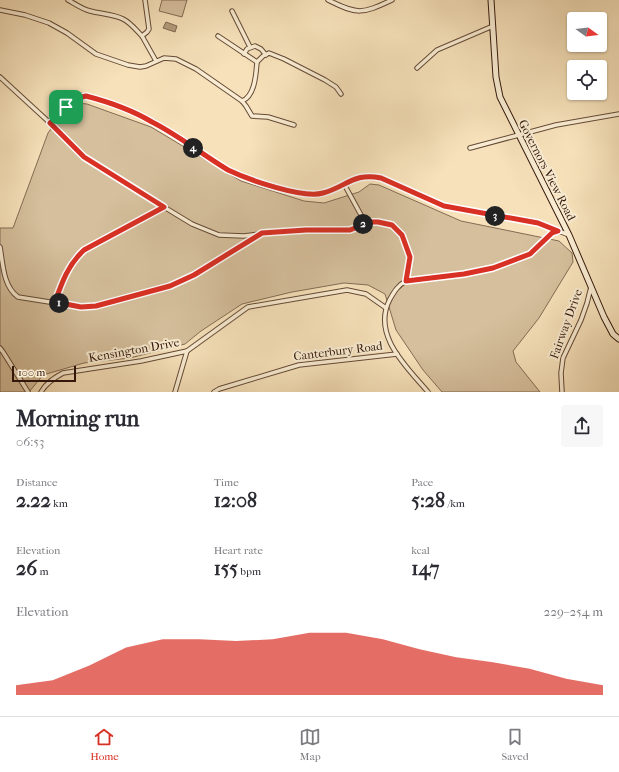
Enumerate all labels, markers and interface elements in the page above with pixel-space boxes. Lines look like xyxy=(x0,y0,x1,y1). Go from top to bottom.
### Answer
north arrow xyxy=(567,12,607,52)
map controls xyxy=(567,12,607,100)
button: locate xyxy=(567,60,607,100)
pin xyxy=(49,90,83,124)
icon: arrive xyxy=(55,96,77,118)
street label: Governors View Road xyxy=(515,117,579,223)
pin: 4 xyxy=(183,138,203,158)
text: 4 xyxy=(190,141,196,154)
pin: 3 xyxy=(485,206,505,226)
text: 3 xyxy=(493,209,497,222)
pin: 2 xyxy=(353,214,373,234)
text: 2 xyxy=(360,217,366,230)
street label: Fairway Drive xyxy=(547,287,585,361)
pin: 1 xyxy=(49,293,69,313)
text: 1 xyxy=(57,296,61,309)
street label: Kensington Drive xyxy=(87,335,181,365)
street label: Canterbury Road xyxy=(293,339,384,363)
scale bar xyxy=(12,364,76,383)
text: 100 m xyxy=(18,366,46,379)
button: share xyxy=(561,405,603,447)
text: Morning run xyxy=(16,406,139,432)
text: 06:53 xyxy=(16,434,44,449)
text: Distance xyxy=(16,476,57,489)
text: Time xyxy=(214,476,239,489)
text: Pace xyxy=(411,476,433,489)
text: 2.22 xyxy=(16,489,51,512)
text: 12:08 xyxy=(214,489,257,512)
text: 5:28 xyxy=(411,489,445,512)
text: km xyxy=(51,497,68,510)
text: /km xyxy=(445,497,465,510)
text: Elevation xyxy=(16,544,60,557)
text: Heart rate xyxy=(214,544,263,557)
text: kcal xyxy=(411,544,430,557)
text: 26 xyxy=(16,557,37,580)
text: 155 xyxy=(214,557,238,580)
text: 147 xyxy=(411,557,439,580)
text: m xyxy=(37,565,49,578)
text: bpm xyxy=(238,565,261,578)
text: Elevation xyxy=(16,604,69,619)
text: 229–254 m xyxy=(544,604,603,619)
tab: Home xyxy=(90,726,119,763)
tab: Map xyxy=(299,726,321,763)
tab: Saved xyxy=(502,726,529,763)

